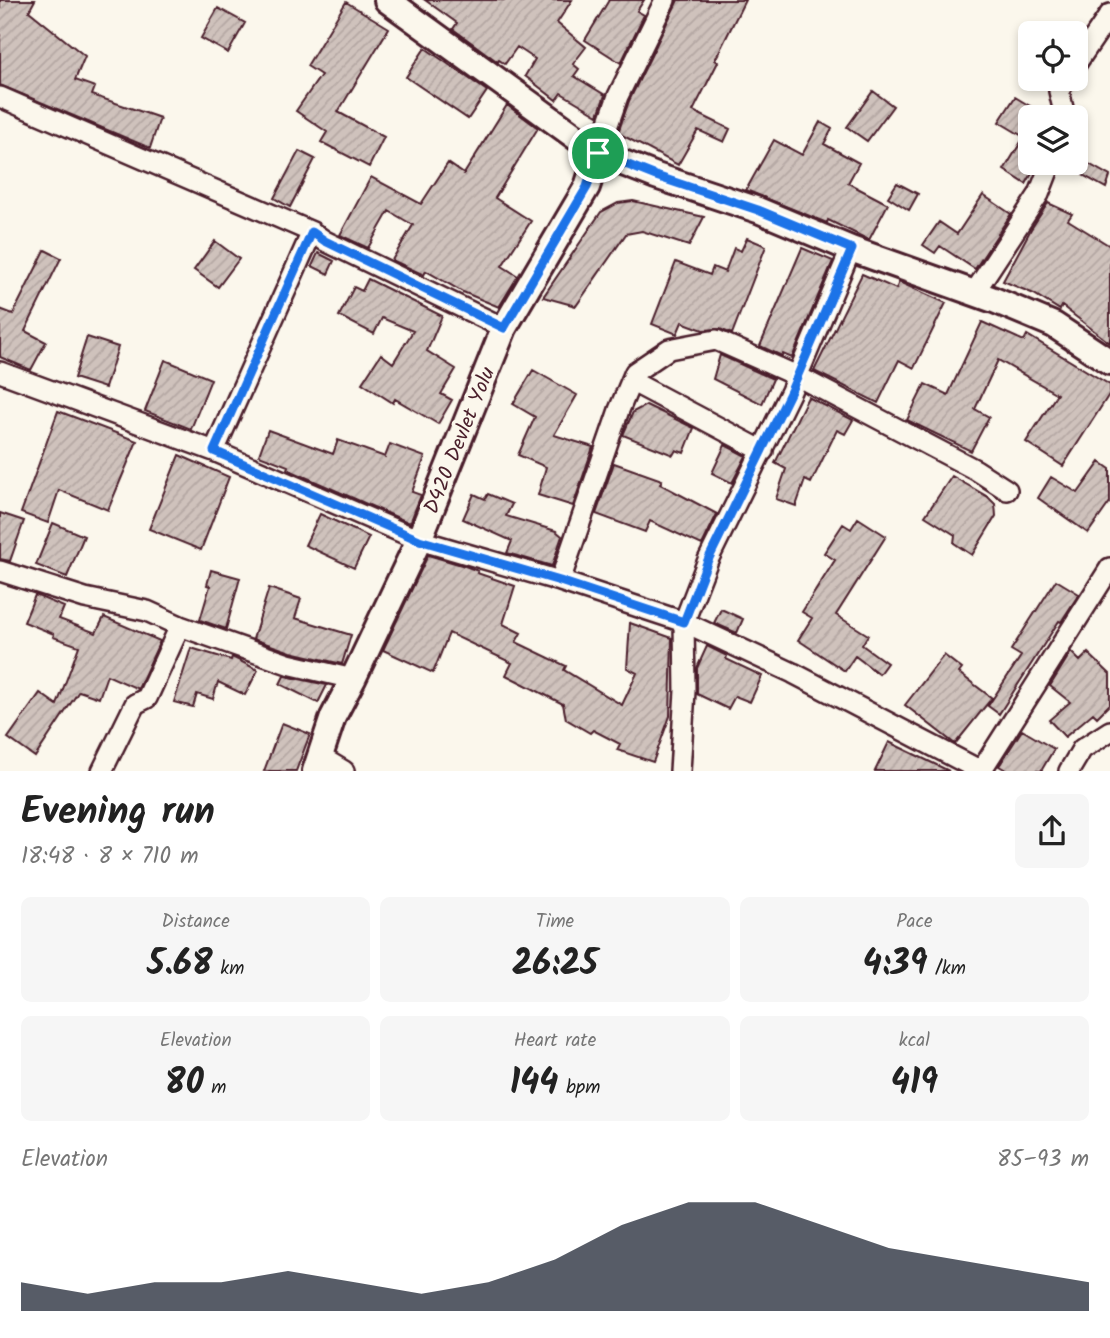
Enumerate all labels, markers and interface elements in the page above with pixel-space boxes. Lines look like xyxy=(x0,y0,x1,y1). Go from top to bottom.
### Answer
map controls xyxy=(1018,21,1088,175)
button: locate xyxy=(1018,21,1088,91)
button: layers xyxy=(1018,105,1088,175)
pin xyxy=(568,123,628,183)
icon: arrive xyxy=(579,134,617,172)
street label: D420 Devlet Yolu xyxy=(416,362,505,519)
text: Evening run xyxy=(21,783,215,843)
button: share xyxy=(1015,794,1089,868)
text: 18:48 · 8 × 710 m xyxy=(21,839,199,875)
text: Distance xyxy=(162,907,230,937)
text: Time xyxy=(536,907,574,937)
text: Pace xyxy=(896,907,932,937)
text: 5.68 xyxy=(147,937,213,993)
text: 26:25 xyxy=(512,937,598,993)
text: 4:39 xyxy=(863,937,927,993)
text: km xyxy=(213,954,244,984)
text: /km xyxy=(927,954,966,984)
text: Elevation xyxy=(160,1026,232,1056)
text: Heart rate xyxy=(514,1026,596,1056)
text: kcal xyxy=(899,1026,930,1056)
text: 80 xyxy=(165,1056,204,1112)
text: 144 xyxy=(510,1056,558,1112)
text: 419 xyxy=(891,1056,938,1112)
text: m xyxy=(204,1073,226,1103)
text: bpm xyxy=(558,1073,600,1103)
text: Elevation xyxy=(21,1142,108,1178)
text: 85–93 m xyxy=(997,1142,1089,1178)

